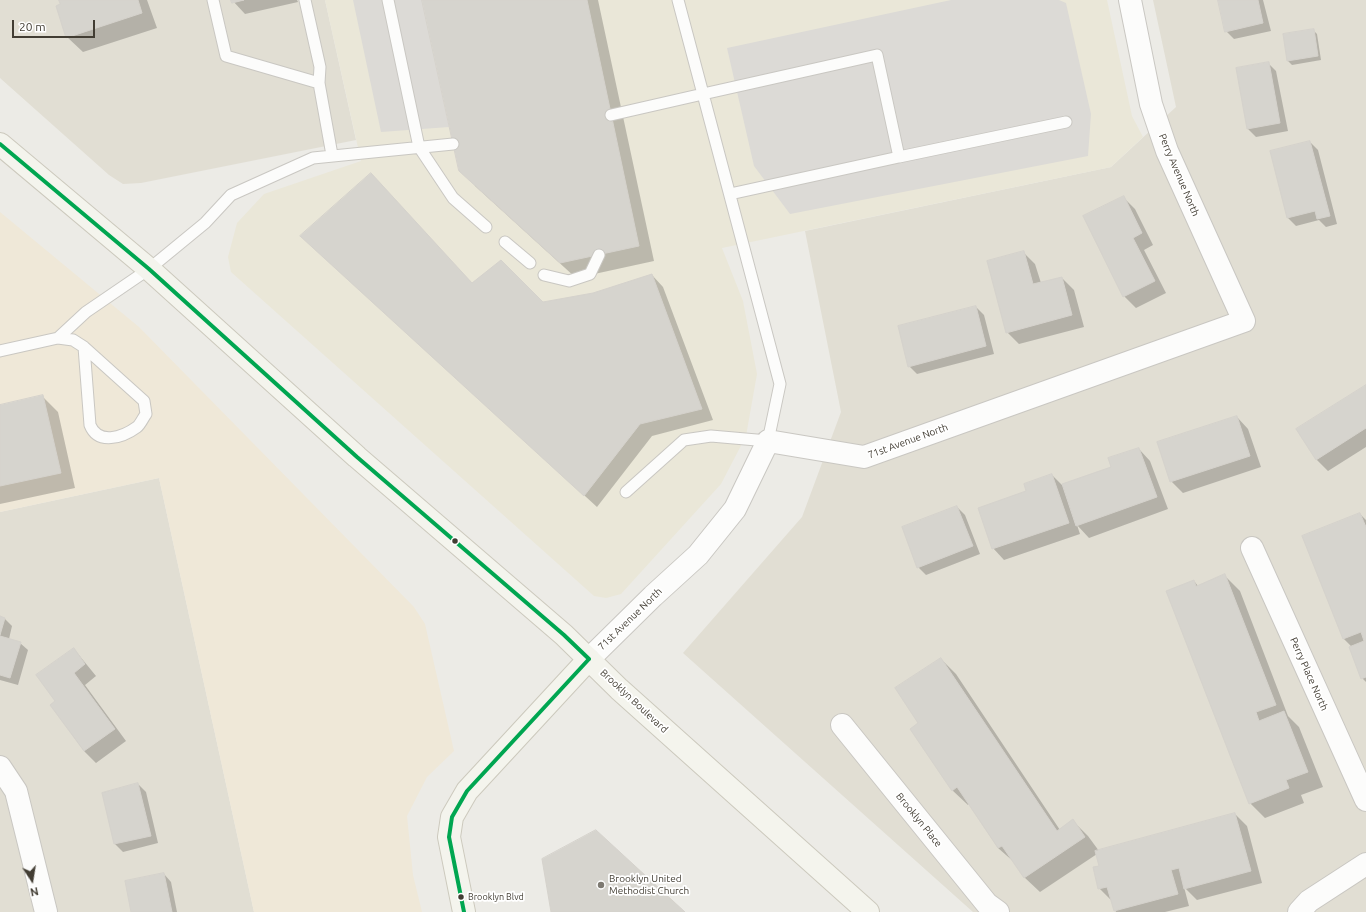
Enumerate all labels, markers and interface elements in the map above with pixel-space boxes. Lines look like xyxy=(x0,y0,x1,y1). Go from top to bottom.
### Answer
scale bar xyxy=(14,12,97,38)
text: 20 m xyxy=(19,20,46,33)
street label: Perry Avenue North xyxy=(1156,132,1202,218)
street label: 71st Avenue North xyxy=(866,421,950,461)
unlabelled marker xyxy=(450,536,460,546)
street label: 71st Avenue North xyxy=(596,585,664,653)
street label: Perry Place North xyxy=(1287,636,1331,712)
street label: Brooklyn Boulevard xyxy=(598,667,670,735)
street label: Brooklyn Place xyxy=(894,790,944,850)
north arrow xyxy=(12,860,52,900)
place label: Brooklyn United Methodist Church xyxy=(609,873,689,896)
marker: Brooklyn United Methodist Church xyxy=(596,880,606,890)
text: N xyxy=(29,885,40,898)
marker: Brooklyn Blvd xyxy=(456,892,466,902)
place label: Brooklyn Blvd xyxy=(468,892,524,902)

